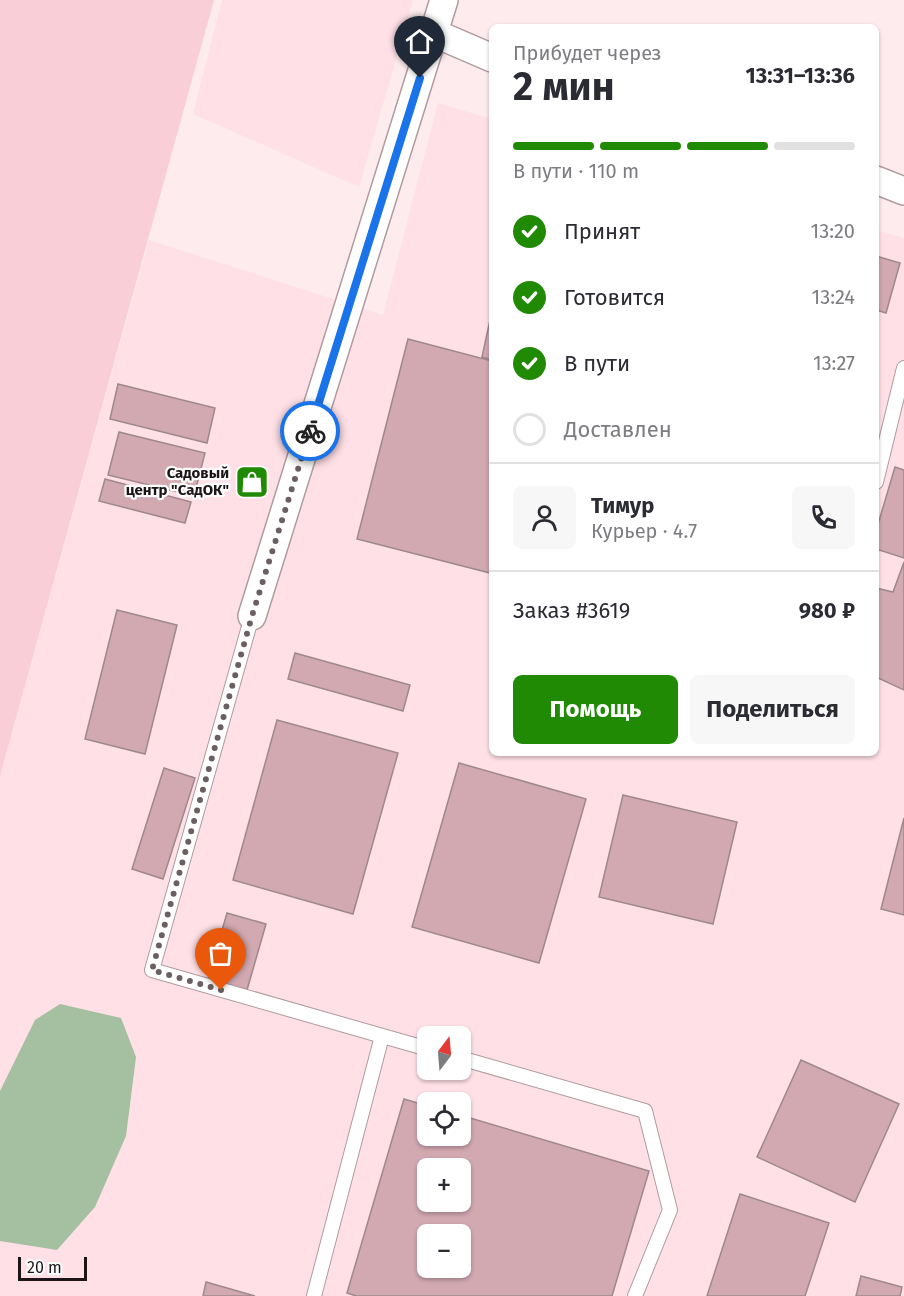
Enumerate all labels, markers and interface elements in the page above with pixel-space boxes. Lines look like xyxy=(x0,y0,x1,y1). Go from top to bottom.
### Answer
pin xyxy=(394,16,445,78)
icon: home xyxy=(403,25,436,58)
text: Прибудет через xyxy=(513,41,662,65)
text: 13:31–13:36 xyxy=(746,62,855,89)
text: 2 мин xyxy=(513,64,615,110)
text: В пути · 110 m xyxy=(513,159,639,183)
icon: check xyxy=(513,215,546,248)
text: Принят xyxy=(564,218,640,245)
text: 13:20 xyxy=(811,219,855,243)
icon: check xyxy=(513,281,546,314)
text: Готовится xyxy=(564,284,665,311)
text: 13:24 xyxy=(812,285,855,309)
icon: check xyxy=(513,347,546,380)
text: В пути xyxy=(564,350,630,377)
text: 13:27 xyxy=(813,351,855,375)
courier xyxy=(280,401,340,461)
icon: bike xyxy=(294,415,327,448)
text: Доставлен xyxy=(564,416,672,443)
place label: Садовый центр "СадОК" xyxy=(126,464,229,499)
shop icon: Садовый центр "СадОК" xyxy=(234,464,270,500)
button: person xyxy=(513,486,576,549)
button: phone xyxy=(792,486,855,549)
text: Тимур xyxy=(591,492,654,519)
text: Курьер · 4.7 xyxy=(591,519,697,543)
text: Заказ #3619 xyxy=(513,597,630,624)
text: 980 ₽ xyxy=(799,597,855,624)
button: Помощь xyxy=(513,675,678,744)
button: Поделиться xyxy=(690,675,855,744)
pin xyxy=(195,928,246,990)
icon: bag xyxy=(204,937,237,970)
north arrow xyxy=(417,1026,471,1080)
map controls xyxy=(417,1026,471,1278)
button: locate xyxy=(417,1092,471,1146)
button: + xyxy=(417,1158,471,1212)
button: − xyxy=(417,1224,471,1278)
scale bar xyxy=(18,1254,87,1282)
text: 20 m xyxy=(27,1258,62,1277)

